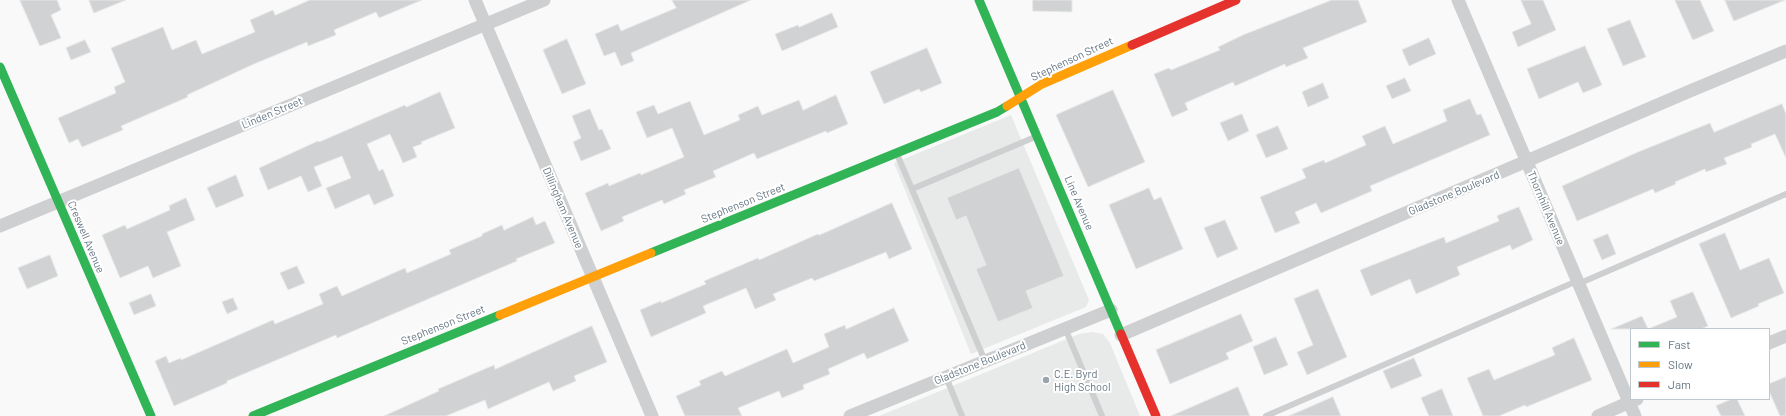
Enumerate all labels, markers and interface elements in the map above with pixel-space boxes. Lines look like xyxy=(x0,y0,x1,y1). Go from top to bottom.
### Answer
street label: Stephenson Street xyxy=(1029,34,1115,84)
street label: Linden Street xyxy=(240,94,304,132)
street label: Dillingham Avenue xyxy=(540,165,586,251)
street label: Gladstone Boulevard xyxy=(1406,168,1502,218)
street label: Thornhill Avenue xyxy=(1524,169,1568,247)
street label: Line Avenue xyxy=(1062,174,1096,232)
street label: Stephenson Street xyxy=(699,180,787,226)
street label: Creswell Avenue xyxy=(65,199,107,275)
street label: Stephenson Street xyxy=(399,302,487,348)
legend xyxy=(1630,328,1770,400)
text: Fast xyxy=(1668,337,1691,351)
street label: Gladstone Boulevard xyxy=(932,339,1028,387)
text: Slow xyxy=(1668,357,1693,371)
place label: C.E. Byrd High School xyxy=(1054,367,1111,393)
marker: C.E. Byrd High School xyxy=(1041,375,1051,385)
text: Jam xyxy=(1668,377,1691,391)

